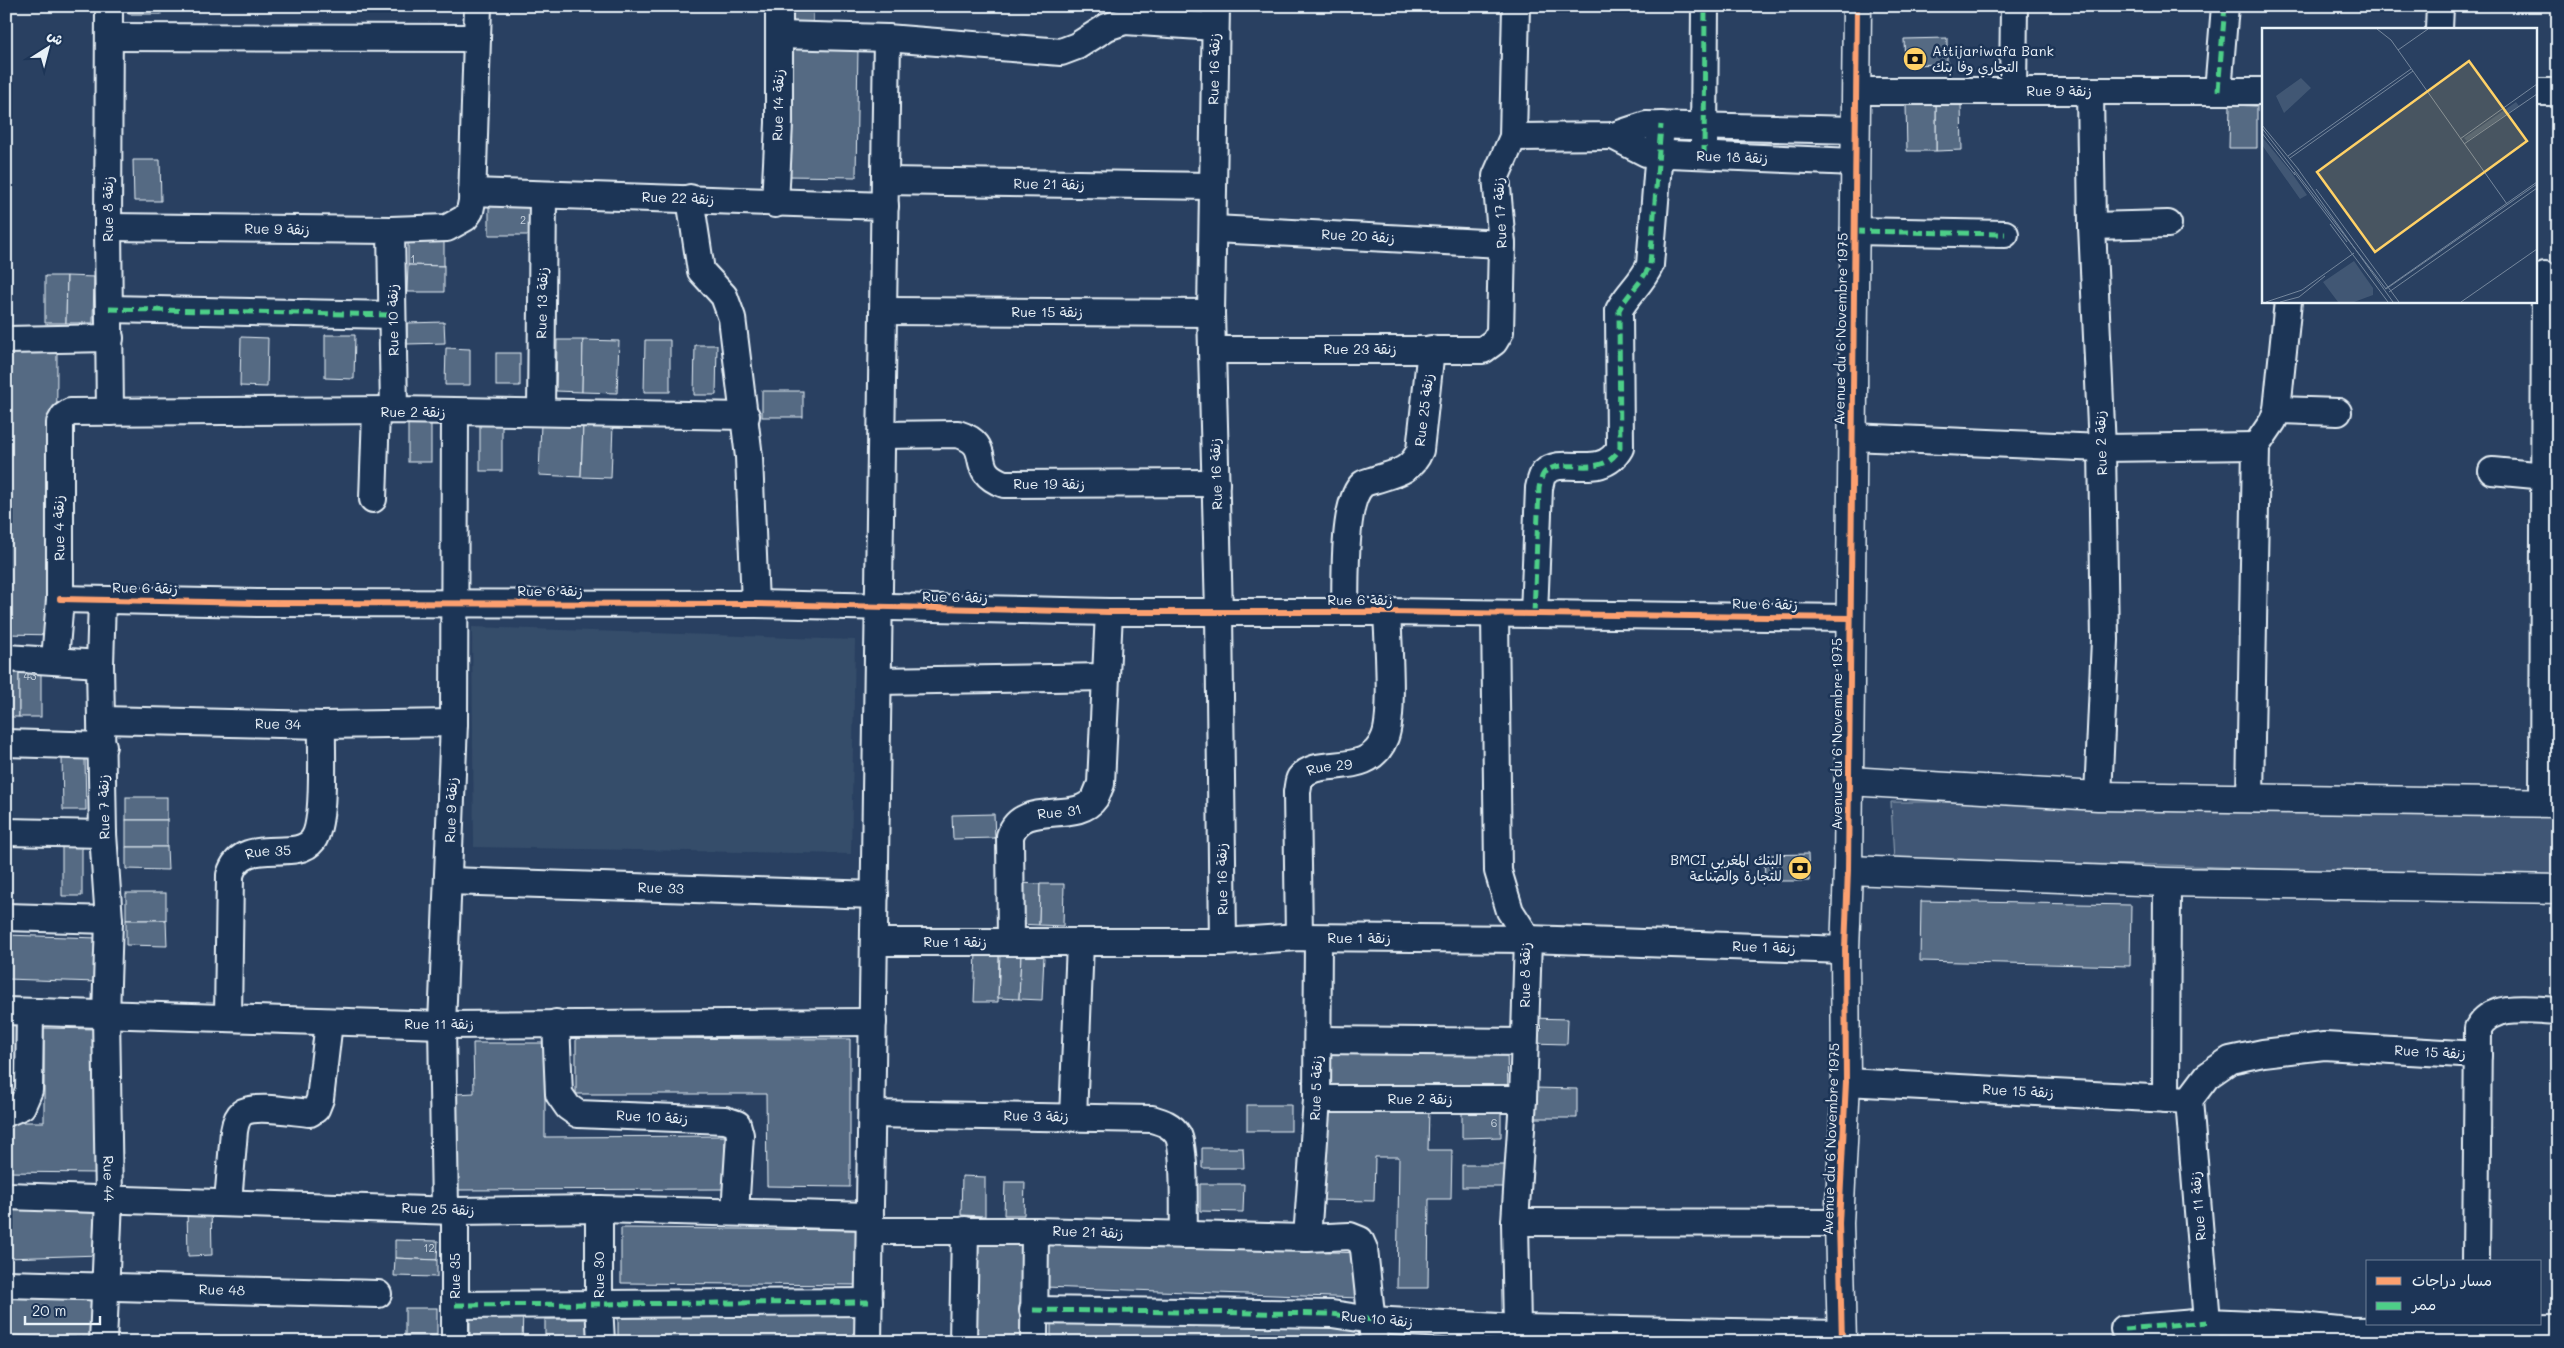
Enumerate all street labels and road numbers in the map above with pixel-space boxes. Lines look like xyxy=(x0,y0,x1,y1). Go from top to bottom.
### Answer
street label: Rue 16 زنقة xyxy=(1203,33,1224,105)
street label: Rue 14 زنقة xyxy=(767,69,788,141)
street label: Rue 9 زنقة xyxy=(2026,81,2092,100)
street label: Rue 18 زنقة xyxy=(1696,146,1768,167)
street label: Rue 21 زنقة xyxy=(1013,173,1085,194)
street label: Rue 8 زنقة xyxy=(98,176,117,242)
street label: Rue 17 زنقة xyxy=(1488,177,1511,249)
street label: Rue 22 زنقة xyxy=(641,187,715,208)
street label: Rue 9 زنقة xyxy=(244,218,310,239)
street label: Rue 20 زنقة xyxy=(1321,224,1395,247)
street label: Avenue du 6 Novembre 1975 xyxy=(1829,233,1852,425)
street label: Rue 13 زنقة xyxy=(531,267,552,339)
street label: Rue 10 زنقة xyxy=(382,284,403,356)
street label: Rue 15 زنقة xyxy=(1011,302,1083,321)
street label: Rue 23 زنقة xyxy=(1323,339,1397,358)
street label: Rue 25 زنقة xyxy=(1410,372,1437,447)
street label: Rue 2 زنقة xyxy=(380,402,446,421)
street label: Rue 2 زنقة xyxy=(2090,410,2111,476)
street label: Rue 16 زنقة xyxy=(1205,438,1226,510)
street label: Rue 19 زنقة xyxy=(1013,474,1085,493)
street label: Rue 4 زنقة xyxy=(48,495,69,561)
street label: Rue 6 زنقة xyxy=(112,577,178,598)
street label: Rue 6 زنقة xyxy=(517,581,583,600)
street label: Rue 6 زنقة xyxy=(922,586,988,607)
street label: Rue 6 زنقة xyxy=(1327,590,1393,609)
street label: Rue 6 زنقة xyxy=(1732,593,1798,614)
street label: Avenue du 6 Novembre 1975 xyxy=(1827,638,1846,830)
street label: Rue 34 xyxy=(255,713,302,734)
street label: Rue 29 xyxy=(1303,754,1353,780)
street label: Rue 7 زنقة xyxy=(93,774,114,840)
street label: Rue 9 زنقة xyxy=(440,777,461,843)
street label: Rue 31 xyxy=(1036,799,1084,823)
street label: Rue 35 xyxy=(242,840,292,863)
street label: Rue 16 زنقة xyxy=(1211,843,1232,915)
street label: Rue 33 xyxy=(637,877,684,898)
street label: Rue 1 زنقة xyxy=(1327,928,1391,947)
street label: Rue 1 زنقة xyxy=(923,932,987,951)
street label: Rue 1 زنقة xyxy=(1732,936,1796,957)
street label: Rue 8 زنقة xyxy=(1515,942,1534,1008)
street label: Rue 11 زنقة xyxy=(404,1014,474,1033)
street label: Rue 15 زنقة xyxy=(2394,1040,2466,1063)
street label: Avenue du 6 Novembre 1975 xyxy=(1818,1043,1843,1235)
street label: Rue 5 زنقة xyxy=(1305,1055,1326,1121)
street label: Rue 15 زنقة xyxy=(1982,1079,2054,1102)
street label: Rue 2 زنقة xyxy=(1387,1089,1453,1108)
street label: Rue 10 زنقة xyxy=(616,1105,689,1128)
street label: Rue 3 زنقة xyxy=(1003,1105,1069,1126)
street label: Rue 44 xyxy=(99,1155,119,1203)
street label: Rue 11 زنقة xyxy=(2185,1170,2210,1242)
street label: Rue 25 زنقة xyxy=(401,1198,475,1219)
street label: Rue 21 زنقة xyxy=(1052,1221,1124,1242)
street label: Rue 30 xyxy=(589,1251,608,1298)
street label: Rue 35 xyxy=(445,1253,464,1299)
street label: Rue 48 xyxy=(198,1279,245,1299)
street label: Rue 10 زنقة xyxy=(1340,1306,1414,1331)

